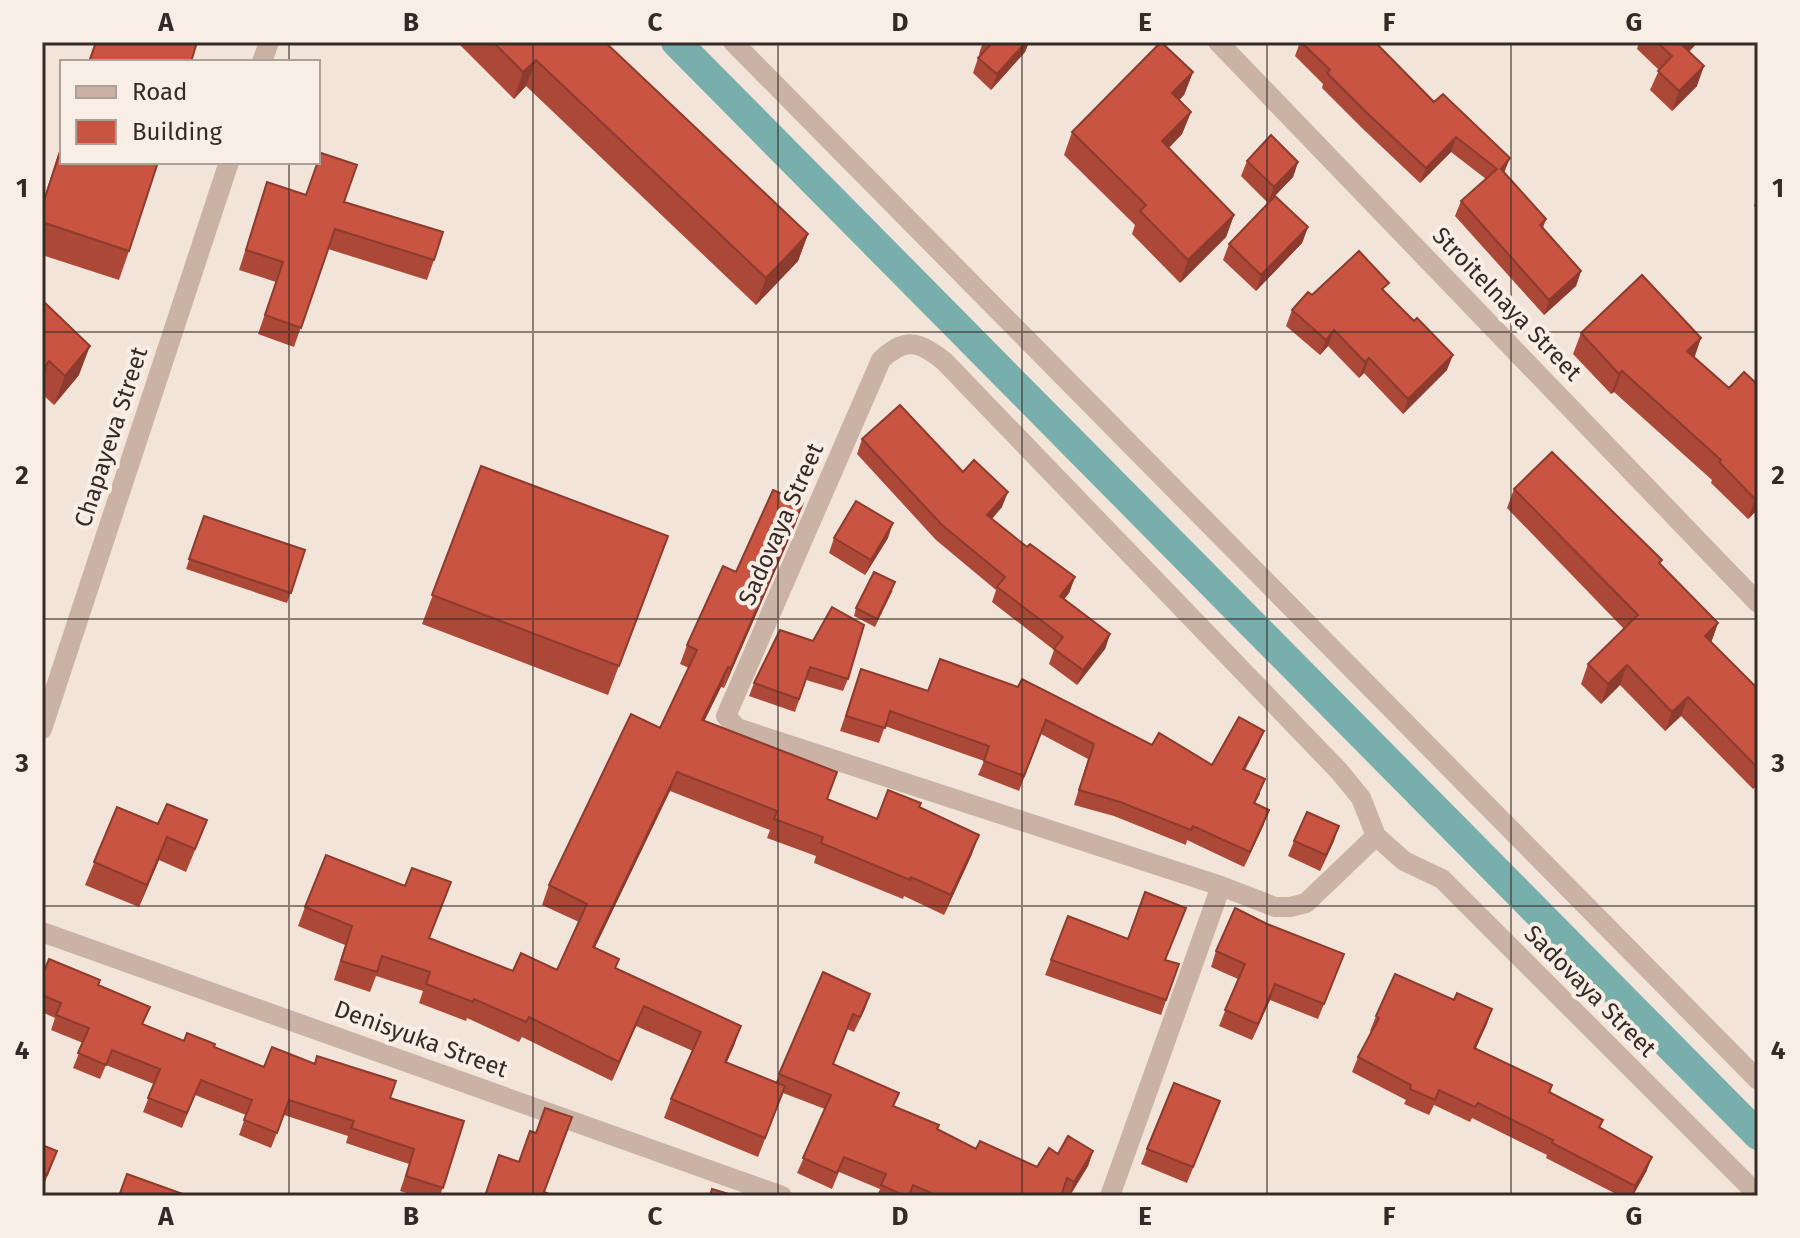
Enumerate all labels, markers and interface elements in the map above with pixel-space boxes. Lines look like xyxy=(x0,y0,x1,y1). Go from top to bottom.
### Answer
text: A xyxy=(157,7,174,38)
text: B xyxy=(403,7,419,38)
text: C xyxy=(648,7,663,38)
text: D xyxy=(892,7,909,38)
text: E xyxy=(1138,7,1152,38)
text: F xyxy=(1383,7,1396,38)
text: G xyxy=(1626,7,1642,38)
legend xyxy=(60,60,320,164)
text: Road xyxy=(132,78,187,106)
text: Building xyxy=(132,118,222,146)
text: 1 xyxy=(16,173,28,204)
text: 1 xyxy=(1772,173,1784,204)
street label: Stroitelnaya Street xyxy=(1427,222,1588,387)
street label: Chapayeva Street xyxy=(69,343,153,531)
street label: Sadovaya Street xyxy=(733,438,829,609)
text: 2 xyxy=(15,460,29,491)
text: 2 xyxy=(1771,460,1785,491)
text: 3 xyxy=(14,748,29,779)
text: 3 xyxy=(1770,748,1785,779)
street label: Sadovaya Street xyxy=(1518,919,1662,1063)
street label: Denisyuka Street xyxy=(331,995,512,1083)
text: 4 xyxy=(15,1035,30,1066)
text: 4 xyxy=(1771,1035,1786,1066)
text: A xyxy=(157,1201,174,1232)
text: B xyxy=(403,1201,419,1232)
text: C xyxy=(648,1201,663,1232)
text: D xyxy=(892,1201,909,1232)
text: E xyxy=(1138,1201,1152,1232)
text: F xyxy=(1383,1201,1396,1232)
text: G xyxy=(1626,1201,1642,1232)

